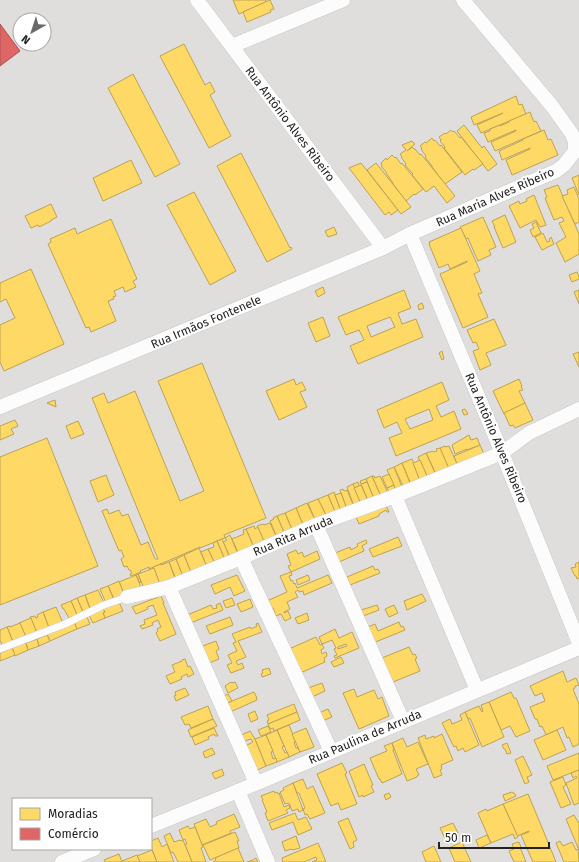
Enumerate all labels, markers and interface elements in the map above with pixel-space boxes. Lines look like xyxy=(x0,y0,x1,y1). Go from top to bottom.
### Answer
north arrow xyxy=(12,12,52,52)
text: N xyxy=(19,32,33,47)
street label: Rua Antônio Alves Ribeiro xyxy=(242,64,338,184)
street label: Rua Maria Alves Ribeiro xyxy=(434,165,556,229)
street label: Rua Irmãos Fontenele xyxy=(149,292,263,352)
street label: Rua Antônio Alves Ribeiro xyxy=(462,371,530,505)
street label: Rua Rita Arruda xyxy=(251,513,335,559)
street label: Rua Paulina de Arruda xyxy=(307,707,423,767)
legend xyxy=(12,798,152,850)
text: Moradias xyxy=(48,807,98,821)
scale bar xyxy=(439,824,549,850)
text: Comércio xyxy=(48,827,99,841)
text: 50 m xyxy=(445,831,471,845)

